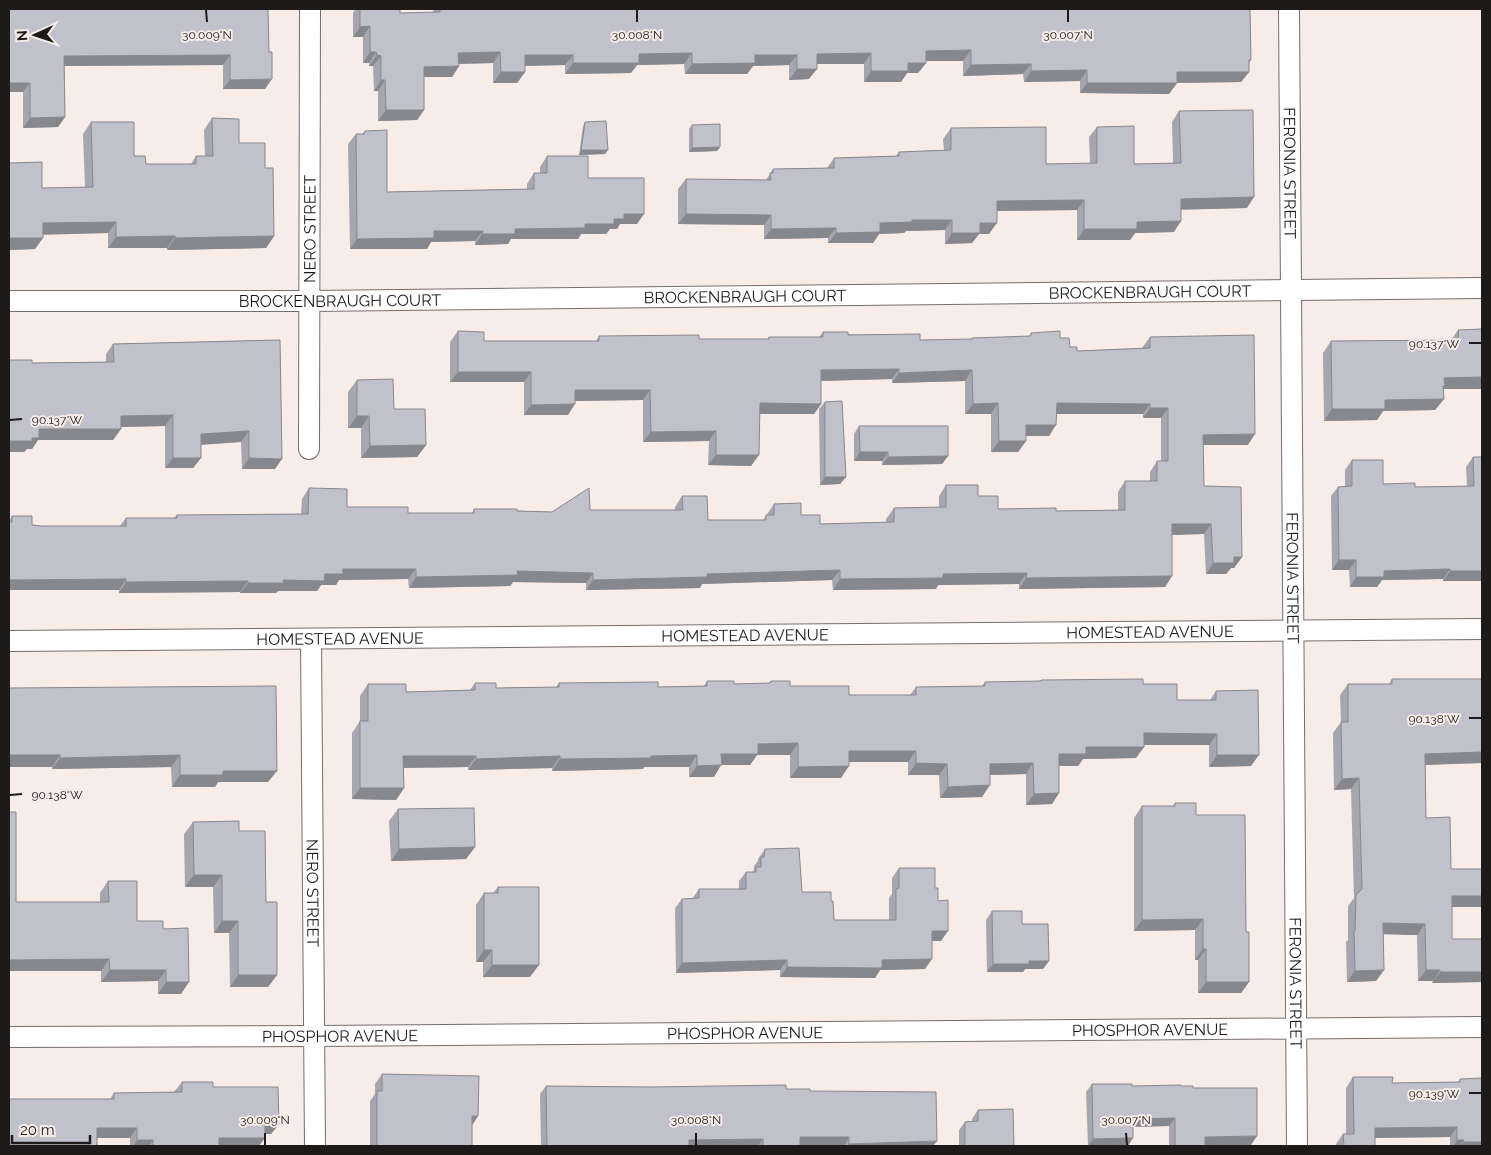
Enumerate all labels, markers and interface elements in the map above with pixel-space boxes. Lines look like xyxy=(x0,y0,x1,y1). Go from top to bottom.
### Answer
north arrow xyxy=(10,10,60,60)
text: 30.009°N xyxy=(182,28,232,42)
text: 30.008°N xyxy=(612,28,662,42)
text: 30.007°N xyxy=(1043,28,1093,42)
text: N xyxy=(14,30,30,41)
street label: FERONIA STREET xyxy=(1280,107,1300,239)
street label: NERO STREET xyxy=(300,175,319,283)
street label: BROCKENBRAUGH COURT xyxy=(1049,281,1252,302)
street label: BROCKENBRAUGH COURT xyxy=(644,286,847,307)
street label: BROCKENBRAUGH COURT xyxy=(239,290,442,311)
text: 90.137°W xyxy=(1409,337,1460,351)
text: 90.137°W xyxy=(32,413,83,427)
street label: FERONIA STREET xyxy=(1283,512,1303,644)
street label: HOMESTEAD AVENUE xyxy=(1066,622,1234,642)
street label: HOMESTEAD AVENUE xyxy=(661,625,829,645)
street label: HOMESTEAD AVENUE xyxy=(256,628,424,648)
text: 90.138°W xyxy=(1408,712,1460,726)
text: 90.138°W xyxy=(31,788,83,802)
street label: NERO STREET xyxy=(303,839,323,947)
street label: FERONIA STREET xyxy=(1286,917,1306,1049)
street label: PHOSPHOR AVENUE xyxy=(1072,1019,1228,1040)
street label: PHOSPHOR AVENUE xyxy=(667,1023,823,1043)
street label: PHOSPHOR AVENUE xyxy=(262,1026,418,1046)
text: 90.139°W xyxy=(1409,1087,1460,1101)
scale bar xyxy=(12,1112,90,1144)
text: 30.009°N xyxy=(240,1113,290,1127)
text: 30.008°N xyxy=(671,1113,721,1127)
text: 30.007°N xyxy=(1101,1113,1151,1127)
text: 20 m xyxy=(20,1121,55,1139)

